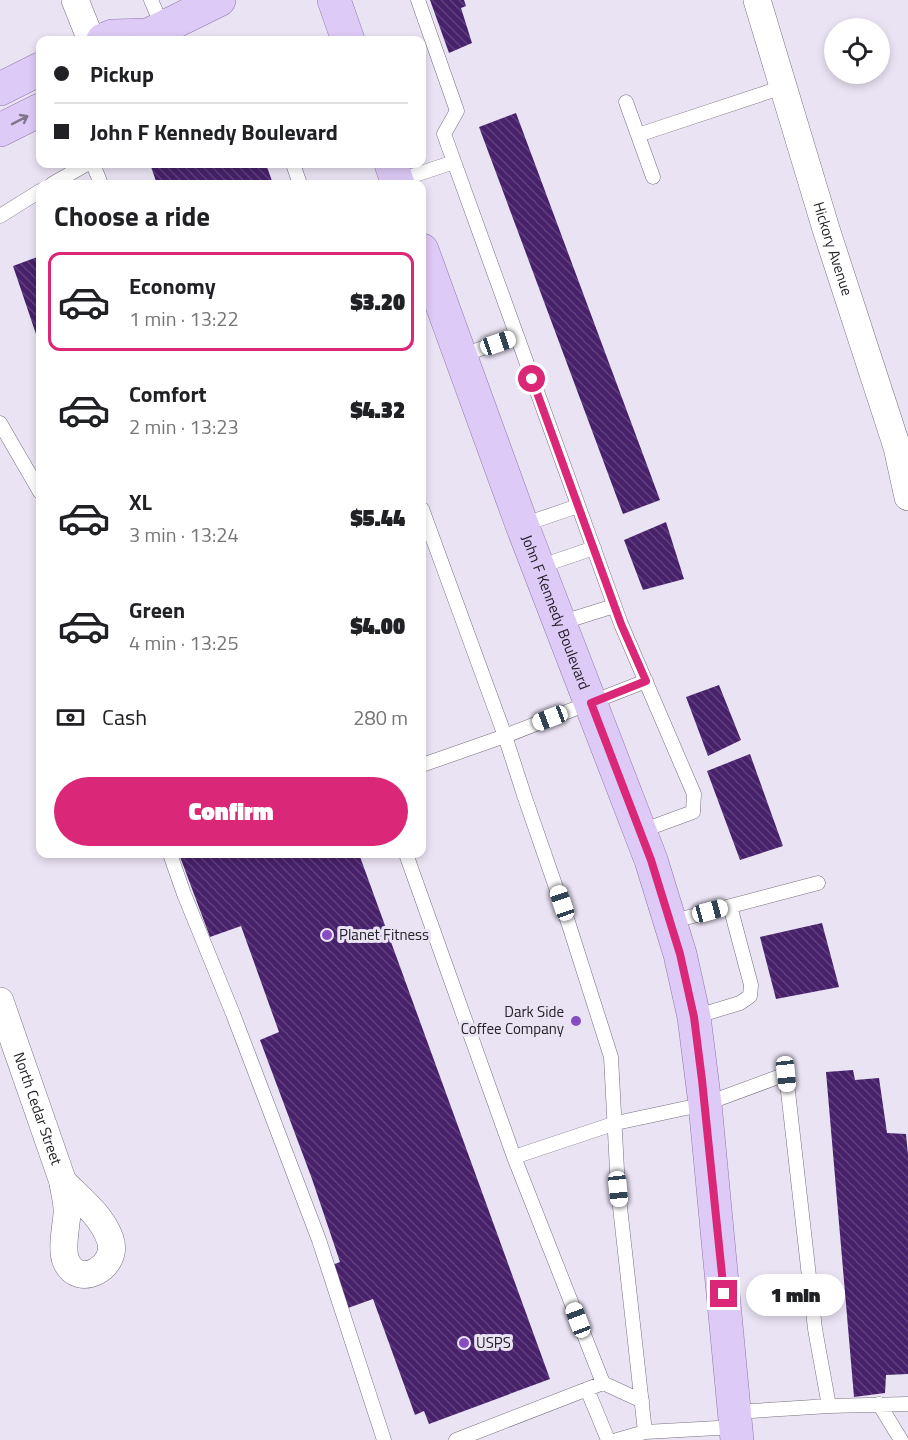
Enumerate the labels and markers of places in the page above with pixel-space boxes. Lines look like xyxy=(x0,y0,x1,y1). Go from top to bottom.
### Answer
place label: Planet Fitness xyxy=(339,923,429,946)
marker: Planet Fitness xyxy=(320,928,334,942)
place label: Dark Side Coffee Company xyxy=(461,1000,564,1040)
marker: Dark Side Coffee Company xyxy=(569,1014,583,1028)
place label: USPS xyxy=(476,1331,511,1354)
marker: USPS xyxy=(457,1336,471,1350)

